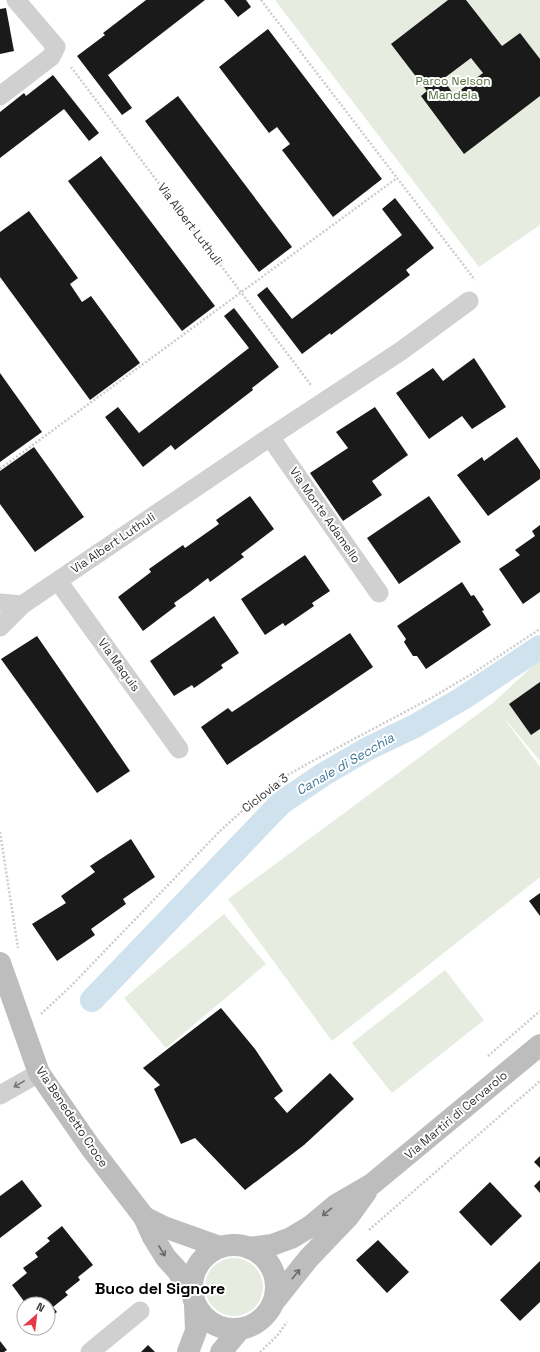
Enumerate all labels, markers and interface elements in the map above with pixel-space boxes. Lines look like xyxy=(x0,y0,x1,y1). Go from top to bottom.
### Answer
park label: Parco Nelson Mandela xyxy=(415,73,491,103)
street label: Via Albert Luthuli xyxy=(154,180,226,268)
street label: Via Monte Adamello xyxy=(286,464,364,566)
street label: Via Albert Luthuli xyxy=(68,509,158,577)
street label: Via Maquis xyxy=(94,635,144,695)
water label: Canale di Secchia xyxy=(293,729,397,799)
street label: Ciclovia 3 xyxy=(239,770,291,816)
street label: Via Benedetto Croce xyxy=(32,1063,112,1171)
street label: Via Martiri di Cervarolo xyxy=(401,1067,511,1163)
one-way arrow xyxy=(13,1081,25,1089)
one-way arrow xyxy=(322,1208,332,1217)
one-way arrow xyxy=(158,1245,166,1256)
one-way arrow xyxy=(292,1268,300,1279)
district label: Buco del Signore xyxy=(95,1278,225,1299)
north arrow xyxy=(16,1296,56,1336)
text: N xyxy=(34,1299,47,1315)

